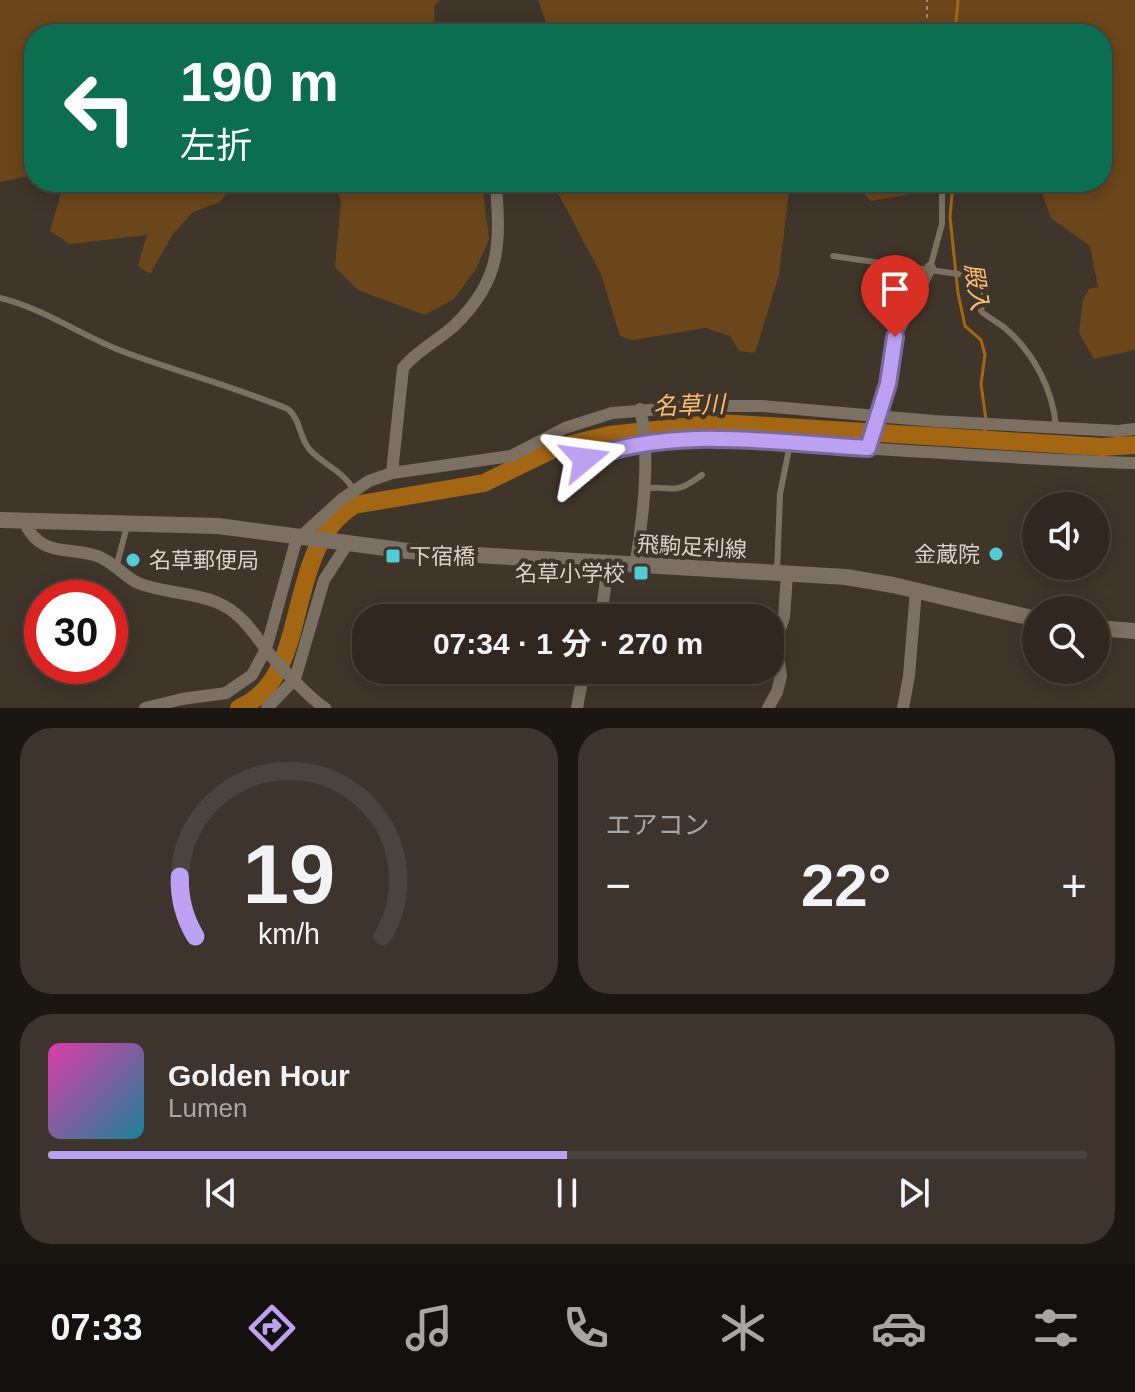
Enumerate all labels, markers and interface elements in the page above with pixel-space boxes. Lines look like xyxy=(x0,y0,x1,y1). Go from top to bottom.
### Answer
text: 190 m xyxy=(180,50,339,113)
icon: left xyxy=(48,56,152,160)
text: 左折 xyxy=(180,125,252,166)
pin xyxy=(861,255,929,337)
water label: 殿入 xyxy=(960,261,994,313)
icon: arrive xyxy=(873,267,917,311)
water label: 名草川 xyxy=(653,390,728,420)
position arrow xyxy=(543,417,627,501)
map controls xyxy=(1022,492,1110,684)
button: sound xyxy=(1022,492,1110,580)
street label: 飛駒足利線 xyxy=(636,532,748,562)
place label: 金蔵院 xyxy=(914,542,980,567)
place label: 下宿橋 xyxy=(409,544,475,569)
marker: 金蔵院 xyxy=(987,545,1005,563)
marker: 下宿橋 xyxy=(384,547,402,565)
place label: 名草郵便局 xyxy=(149,548,259,573)
marker: 名草郵便局 xyxy=(124,551,142,569)
place label: 名草小学校 xyxy=(515,561,625,586)
marker: 名草小学校 xyxy=(632,564,650,582)
speed limit sign: 30 xyxy=(24,580,128,684)
button: search xyxy=(1022,596,1110,684)
text: 07:34 · 1 分 · 270 m xyxy=(433,627,703,660)
text: エアコン xyxy=(606,810,710,840)
text: 19 xyxy=(242,828,335,921)
text: 22° xyxy=(801,852,892,919)
text: − xyxy=(606,861,631,910)
text: + xyxy=(1061,861,1087,910)
text: km/h xyxy=(258,918,320,950)
text: Golden Hour xyxy=(168,1059,350,1092)
text: Lumen xyxy=(168,1093,248,1123)
icon: previous xyxy=(199,1171,243,1215)
icon: pause xyxy=(545,1171,589,1215)
icon: next xyxy=(892,1171,936,1215)
icon: directions xyxy=(244,1300,300,1356)
icon: music xyxy=(401,1300,457,1356)
icon: phone xyxy=(558,1300,614,1356)
icon: climate xyxy=(715,1300,771,1356)
icon: car xyxy=(871,1300,927,1356)
icon: filters xyxy=(1028,1300,1084,1356)
text: 07:33 xyxy=(50,1307,143,1348)

